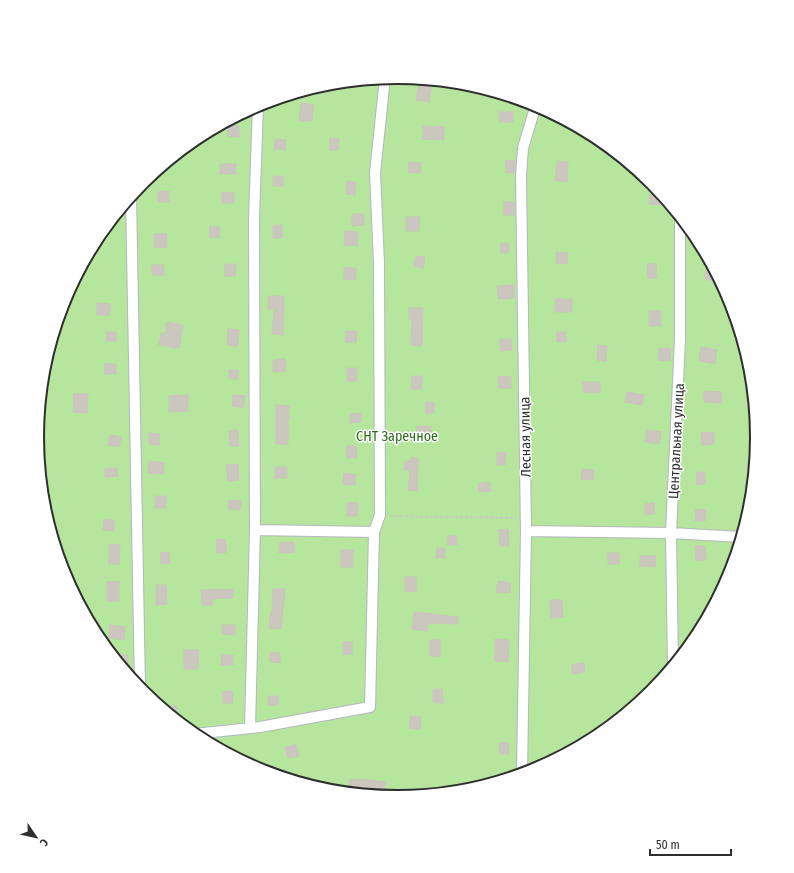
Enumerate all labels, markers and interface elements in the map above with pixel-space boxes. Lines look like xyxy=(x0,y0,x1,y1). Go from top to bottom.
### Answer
street label: Центральная улица xyxy=(665,383,688,499)
street label: Лесная улица xyxy=(516,396,535,478)
park label: СНТ Заречное xyxy=(356,428,438,445)
north arrow xyxy=(16,817,56,857)
scale bar xyxy=(650,831,731,857)
text: С xyxy=(37,836,51,849)
text: 50 m xyxy=(656,838,680,852)

